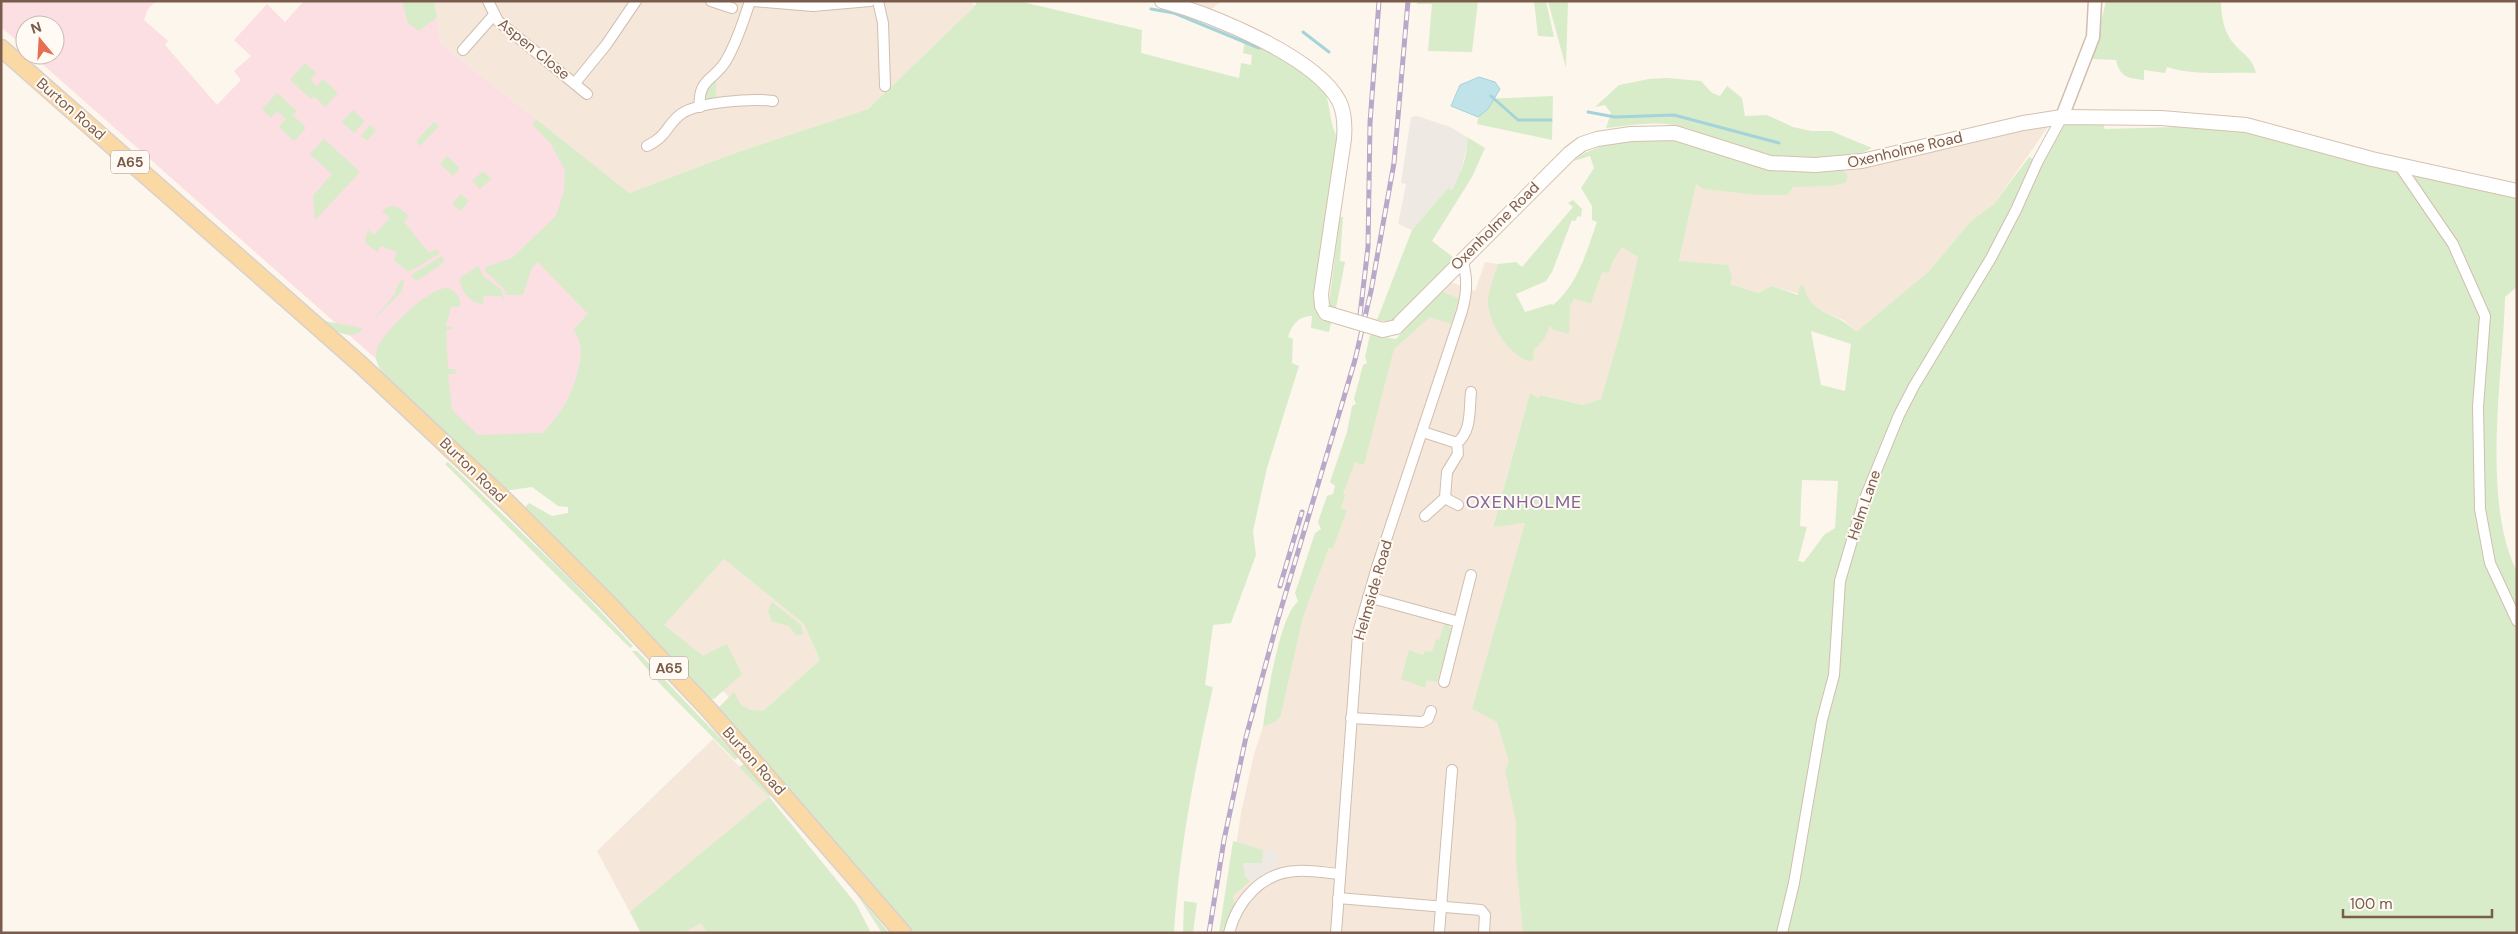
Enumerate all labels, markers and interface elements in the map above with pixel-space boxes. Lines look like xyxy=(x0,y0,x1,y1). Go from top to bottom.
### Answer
street label: Aspen Close xyxy=(494,14,574,84)
north arrow xyxy=(15,15,65,65)
text: N xyxy=(28,17,44,38)
street label: Burton Road xyxy=(32,73,110,145)
street label: Oxenholme Road xyxy=(1845,127,1965,173)
road number: A65 xyxy=(111,150,149,173)
street label: Oxenholme Road xyxy=(1446,177,1544,275)
street label: Burton Road xyxy=(435,433,511,507)
street label: Helm Lane xyxy=(1843,467,1885,543)
district label: OXENHOLME xyxy=(1466,490,1582,514)
street label: Helmside Road xyxy=(1349,538,1397,642)
road number: A65 xyxy=(650,656,688,680)
street label: Burton Road xyxy=(718,723,790,799)
scale bar xyxy=(2343,886,2492,918)
text: 100 m xyxy=(2350,894,2393,914)

